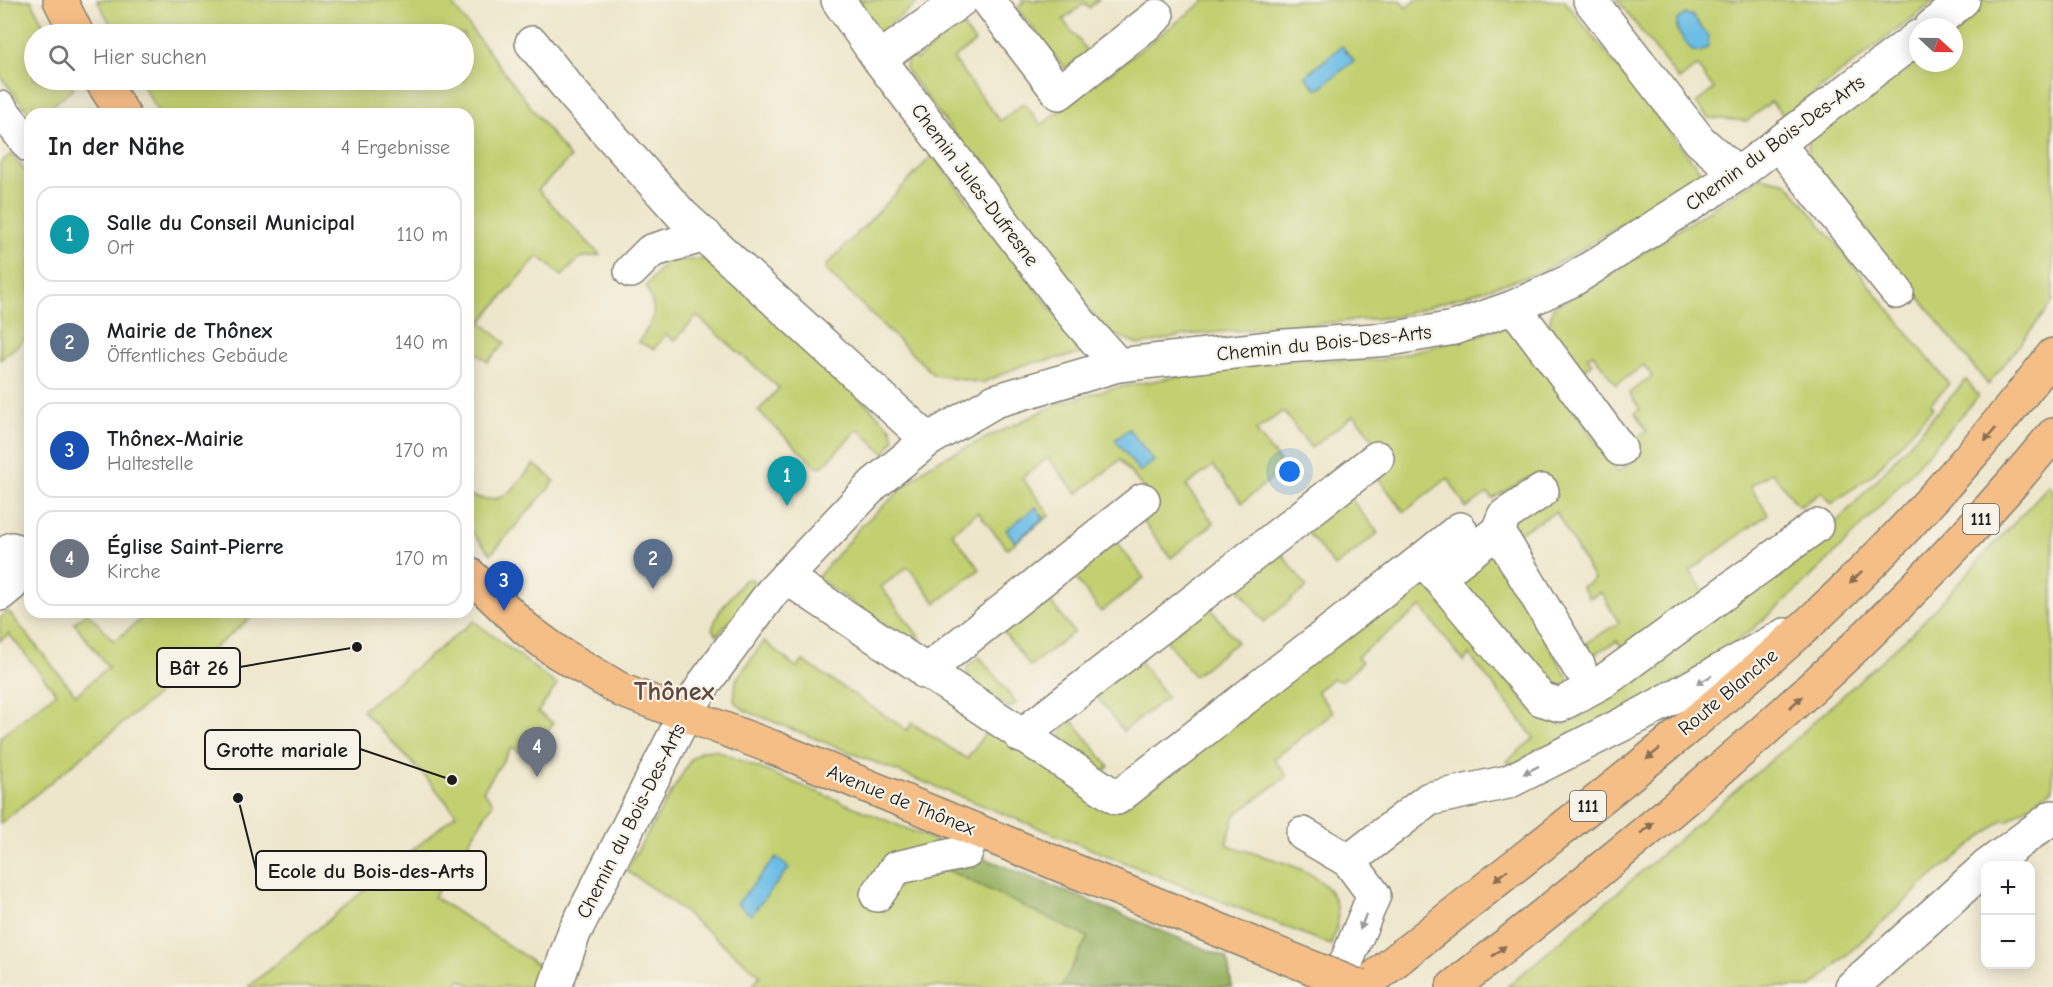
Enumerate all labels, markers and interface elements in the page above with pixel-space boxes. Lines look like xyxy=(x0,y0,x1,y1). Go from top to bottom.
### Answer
north arrow xyxy=(1909,18,1963,72)
search box xyxy=(24,24,474,90)
icon: search xyxy=(45,41,78,74)
text: Hier suchen xyxy=(93,44,207,70)
street label: Chemin du Bois-Des-Arts xyxy=(1681,70,1869,216)
street label: Chemin Jules-Dufresne xyxy=(906,99,1044,271)
text: In der Nähe xyxy=(48,132,185,162)
text: 4 Ergebnisse xyxy=(341,136,450,159)
text: Salle du Conseil Municipal xyxy=(107,210,355,236)
text: 1 xyxy=(66,223,73,246)
text: 110 m xyxy=(397,223,448,246)
text: Ort xyxy=(107,236,134,259)
text: Mairie de Thônex xyxy=(107,318,272,344)
street label: Chemin du Bois-Des-Arts xyxy=(1215,320,1433,366)
text: 2 xyxy=(65,331,74,354)
text: 140 m xyxy=(395,331,448,354)
text: Öffentliches Gebäude xyxy=(107,344,288,367)
text: Thônex-Mairie xyxy=(107,426,243,452)
one-way arrow xyxy=(1984,427,1997,442)
text: 3 xyxy=(65,439,74,462)
text: 170 m xyxy=(395,439,448,462)
text: Haltestelle xyxy=(107,452,194,475)
pin: 1 xyxy=(768,456,806,506)
your location xyxy=(1275,457,1304,486)
road number: 111 xyxy=(1963,504,1999,534)
text: Église Saint-Pierre xyxy=(107,534,284,560)
pin: 2 xyxy=(634,540,672,589)
text: 4 xyxy=(65,547,74,570)
text: 170 m xyxy=(395,547,448,570)
text: Kirche xyxy=(107,560,160,583)
pin: 3 xyxy=(484,562,524,611)
one-way arrow xyxy=(1850,569,1864,583)
street label: Route Blanche xyxy=(1674,644,1782,740)
callout: Bât 26 xyxy=(157,648,240,687)
text: Bât 26 xyxy=(169,656,229,680)
one-way arrow xyxy=(1695,675,1712,685)
district label: Thônex xyxy=(634,677,714,707)
one-way arrow xyxy=(1788,696,1803,709)
street label: Chemin du Bois-Des-Arts xyxy=(572,720,690,922)
pin: 4 xyxy=(518,728,556,777)
callout: Grotte mariale xyxy=(205,730,360,769)
text: Grotte mariale xyxy=(216,738,348,762)
one-way arrow xyxy=(1645,747,1661,760)
street label: Avenue de Thônex xyxy=(824,760,979,840)
one-way arrow xyxy=(1523,766,1540,775)
road number: 111 xyxy=(1570,791,1606,821)
one-way arrow xyxy=(1639,822,1654,835)
callout: Ecole du Bois-des-Arts xyxy=(256,851,486,890)
text: Ecole du Bois-des-Arts xyxy=(268,859,474,883)
map controls xyxy=(1981,861,2035,969)
button: + xyxy=(1981,861,2035,915)
one-way arrow xyxy=(1493,869,1508,881)
one-way arrow xyxy=(1358,913,1368,931)
button: − xyxy=(1981,915,2035,969)
one-way arrow xyxy=(1491,944,1507,957)

